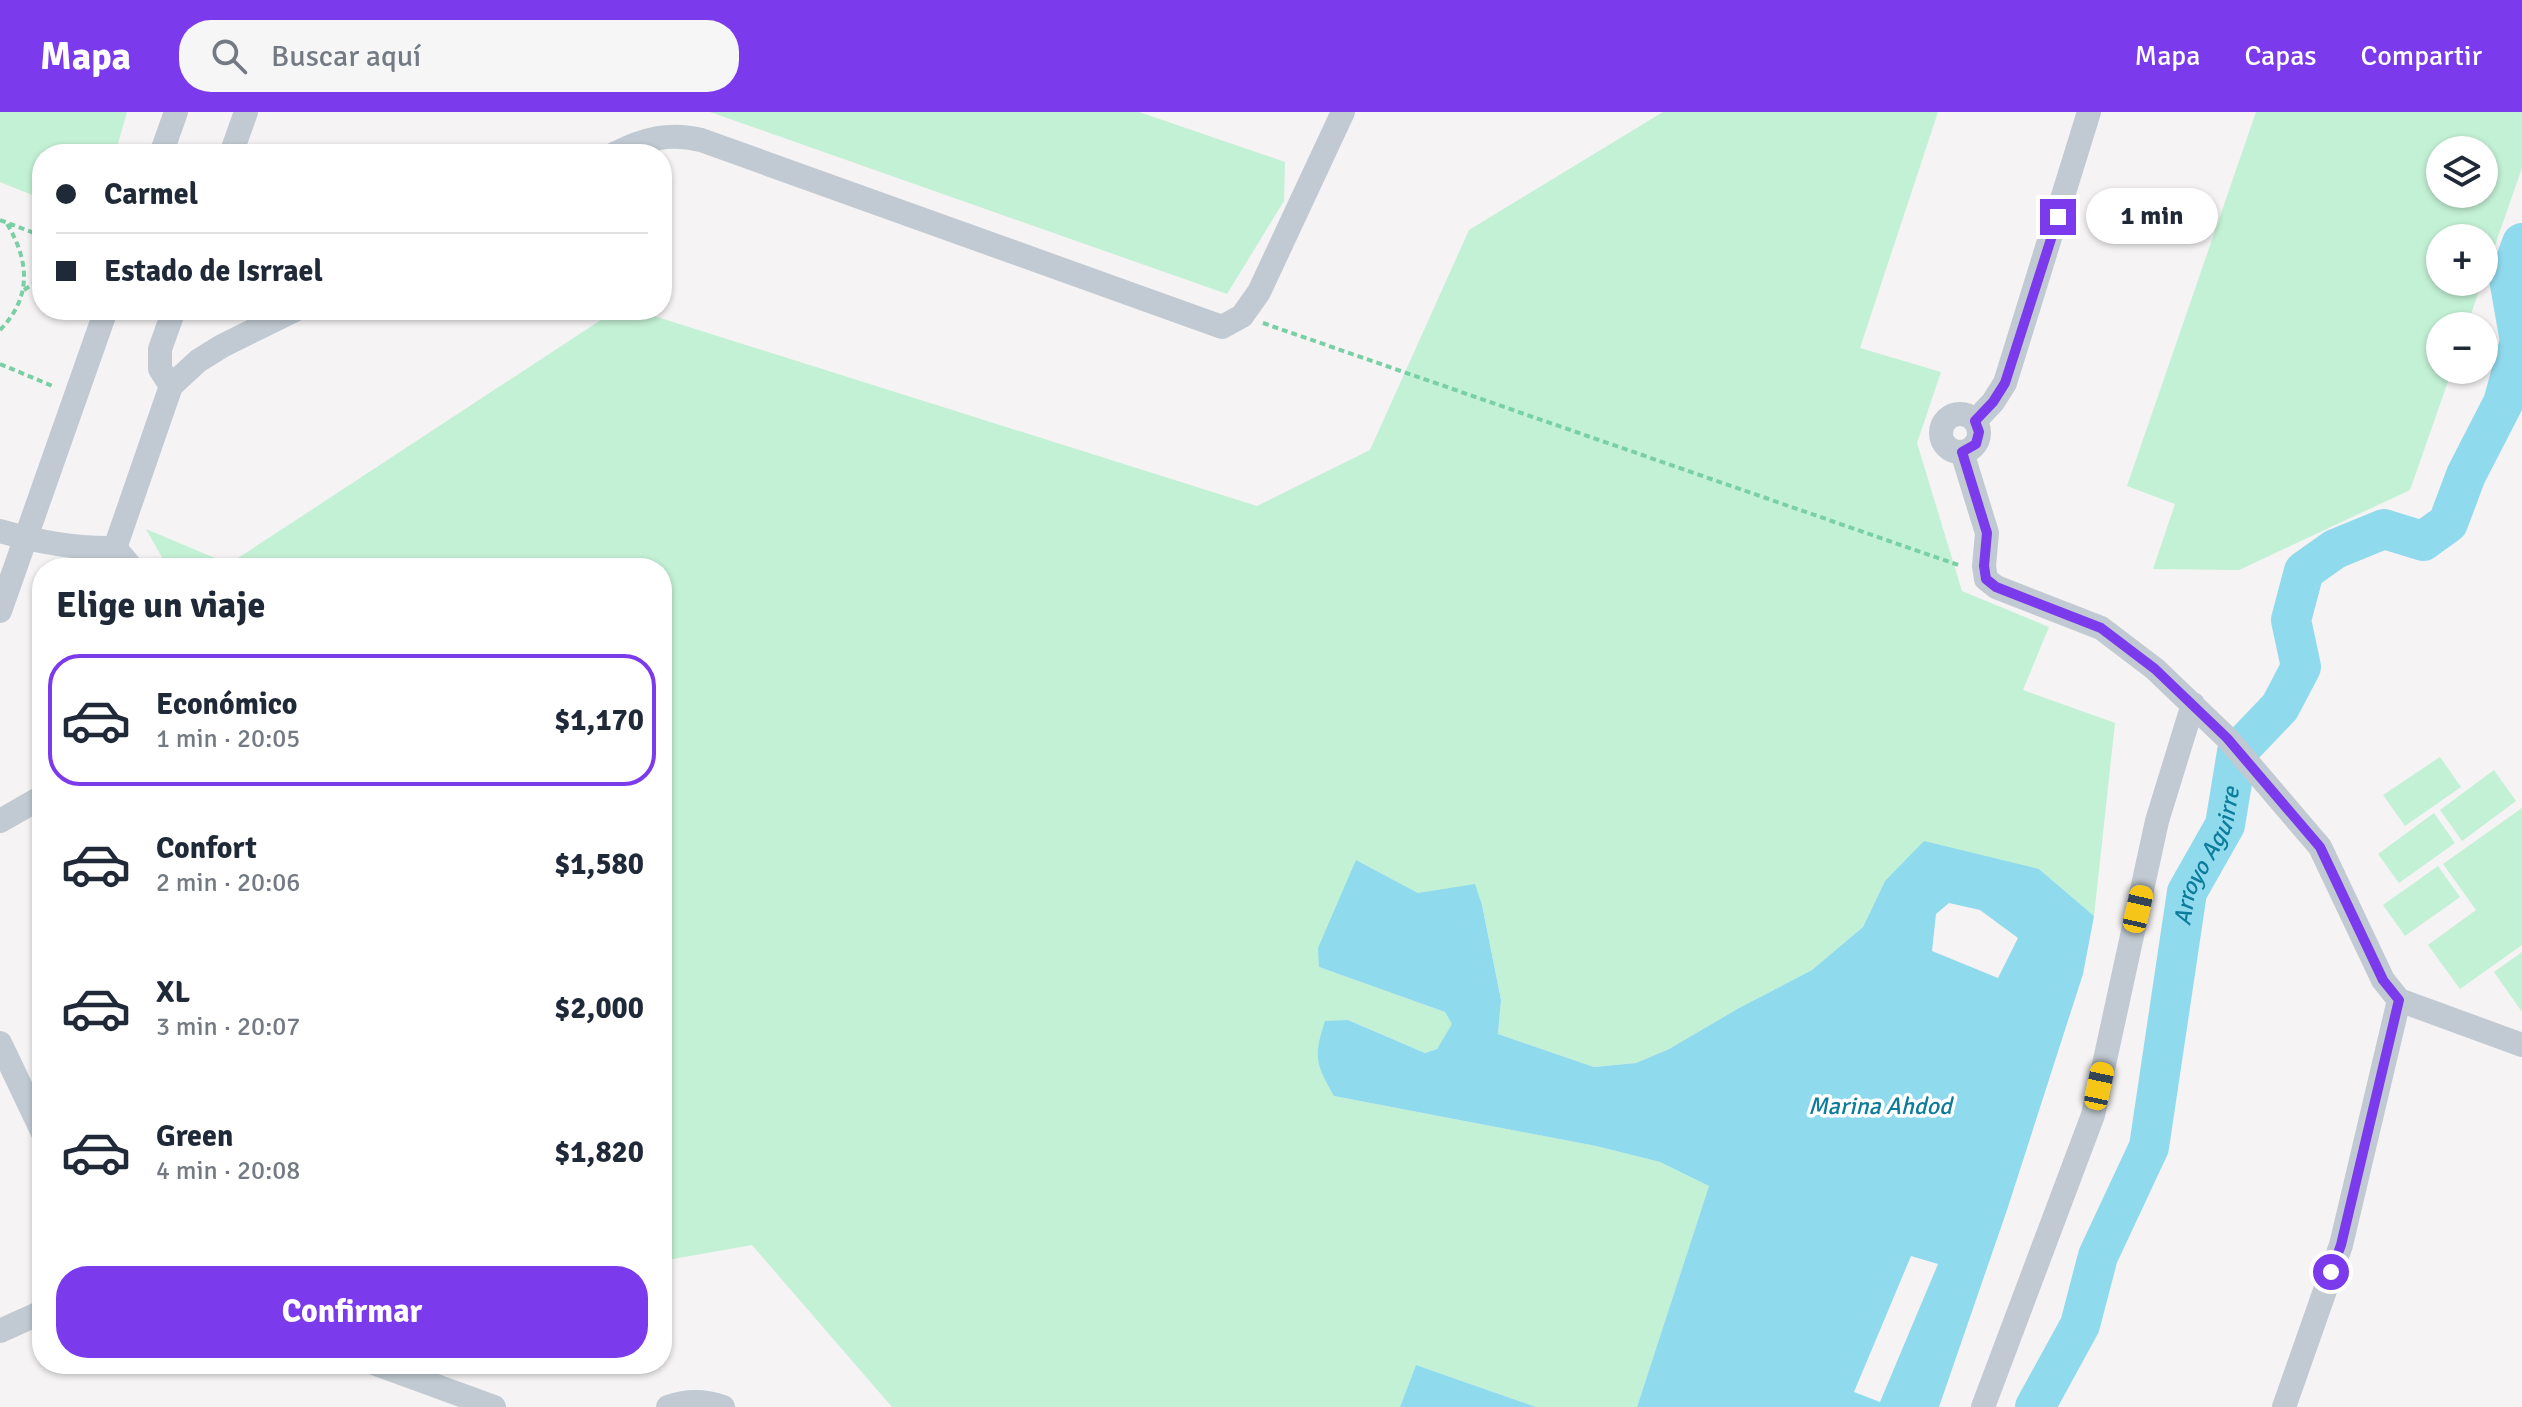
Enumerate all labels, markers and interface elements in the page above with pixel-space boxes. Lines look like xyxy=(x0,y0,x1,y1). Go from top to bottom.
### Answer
search box xyxy=(179,20,739,92)
text: Mapa xyxy=(40,33,131,80)
icon: search xyxy=(207,34,251,78)
text: Buscar aquí xyxy=(271,38,421,75)
text: Mapa xyxy=(2135,39,2200,73)
text: Capas xyxy=(2244,39,2317,73)
text: Compartir xyxy=(2361,39,2482,73)
map controls xyxy=(2426,136,2498,384)
button: layers xyxy=(2426,136,2498,208)
text: Carmel xyxy=(104,176,198,213)
callout: 1 min xyxy=(2086,189,2218,245)
route end xyxy=(2040,199,2076,235)
text: 1 min xyxy=(2121,200,2183,232)
button: + xyxy=(2426,224,2498,296)
text: Estado de Isrrael xyxy=(104,253,323,290)
button: − xyxy=(2426,312,2498,384)
text: Elige un viaje xyxy=(56,583,265,628)
icon: car xyxy=(60,684,132,756)
text: Económico xyxy=(156,686,298,723)
text: $1,170 xyxy=(554,702,644,739)
text: 1 min · 20:05 xyxy=(156,723,300,755)
water label: Arroyo Aguirre xyxy=(2167,784,2246,927)
icon: car xyxy=(60,828,132,900)
text: Confort xyxy=(156,830,257,867)
text: $1,580 xyxy=(554,846,644,883)
text: 2 min · 20:06 xyxy=(156,867,300,899)
car xyxy=(2121,883,2155,935)
icon: car xyxy=(60,972,132,1044)
text: XL xyxy=(156,974,190,1011)
text: $2,000 xyxy=(554,990,644,1027)
text: 3 min · 20:07 xyxy=(156,1011,300,1043)
car xyxy=(2082,1060,2116,1112)
water label: Marina Ahdod xyxy=(1808,1091,1955,1121)
icon: car xyxy=(60,1116,132,1188)
text: Green xyxy=(156,1118,233,1155)
text: $1,820 xyxy=(554,1134,644,1171)
text: 4 min · 20:08 xyxy=(156,1155,300,1187)
route start xyxy=(2313,1254,2349,1290)
button: Confirmar xyxy=(56,1266,648,1358)

